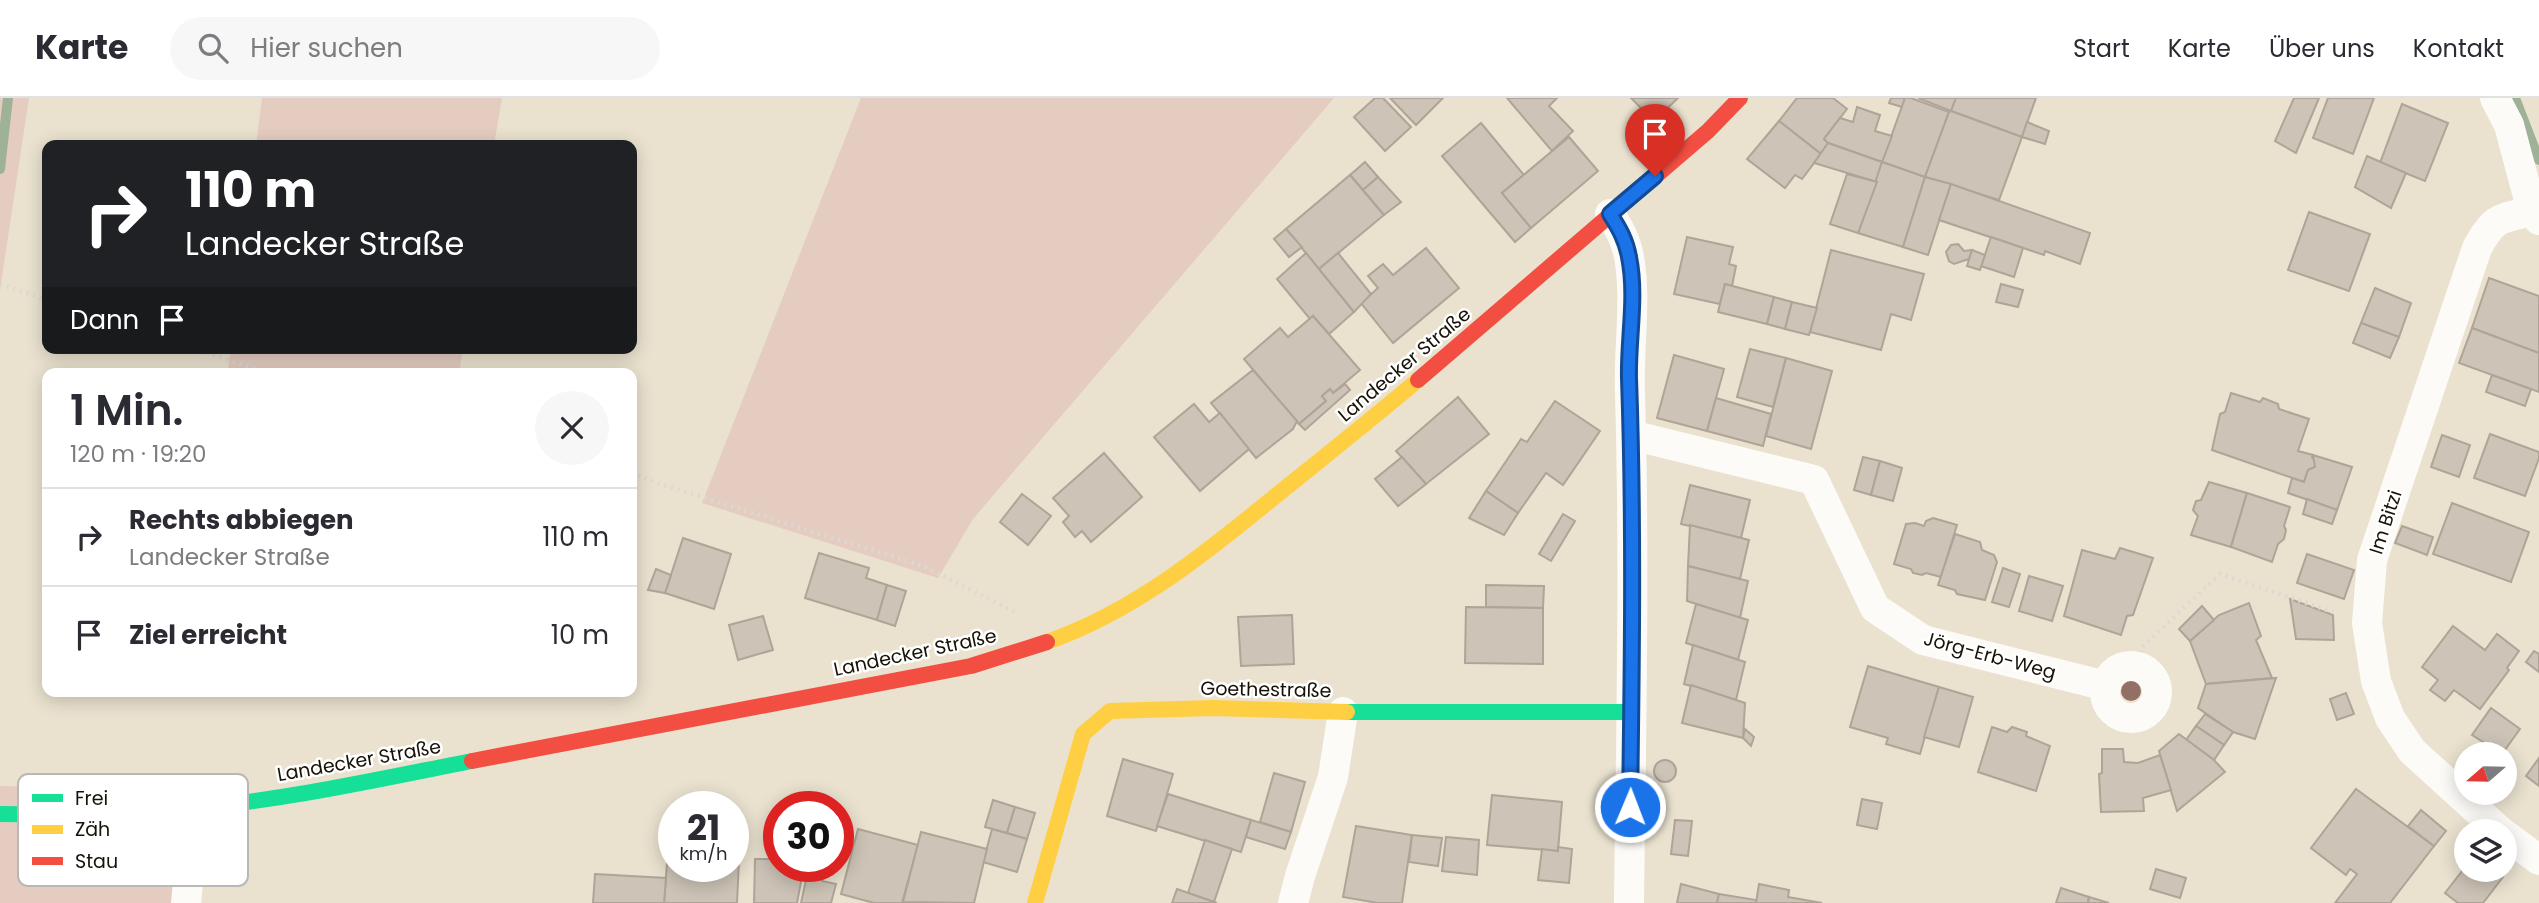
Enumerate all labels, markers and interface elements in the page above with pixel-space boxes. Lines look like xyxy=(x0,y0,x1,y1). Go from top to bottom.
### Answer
search box xyxy=(170,17,660,80)
text: Karte xyxy=(35,24,128,71)
icon: search xyxy=(194,29,232,67)
text: Hier suchen xyxy=(250,30,403,66)
text: Start xyxy=(2073,32,2130,65)
text: Karte xyxy=(2168,32,2231,65)
text: Über uns xyxy=(2269,32,2375,65)
text: Kontakt xyxy=(2413,32,2504,65)
pin xyxy=(1625,104,1685,176)
icon: arrive xyxy=(1636,115,1674,153)
text: 110 m xyxy=(185,156,316,224)
icon: right xyxy=(70,168,161,259)
text: Landecker Straße xyxy=(185,221,464,266)
icon: arrive xyxy=(153,301,191,339)
street label: Landecker Straße xyxy=(1332,301,1477,428)
text: Dann xyxy=(70,302,139,338)
text: 1 Min. xyxy=(70,381,183,440)
button: close xyxy=(535,391,609,465)
text: 120 m · 19:20 xyxy=(70,438,206,470)
street label: Im Bitzi xyxy=(2362,487,2408,558)
text: Rechts abbiegen xyxy=(129,502,354,538)
icon: right xyxy=(70,518,108,556)
text: 110 m xyxy=(542,519,609,555)
text: Landecker Straße xyxy=(129,541,330,573)
icon: arrive xyxy=(70,616,108,654)
text: Ziel erreicht xyxy=(129,617,287,653)
text: 10 m xyxy=(551,617,609,653)
street label: Landecker Straße xyxy=(831,622,999,683)
street label: Jörg-Erb-Weg xyxy=(1921,625,2059,686)
street label: Goethestraße xyxy=(1200,675,1332,704)
street label: Landecker Straße xyxy=(275,733,443,788)
north arrow xyxy=(2454,742,2516,805)
map controls xyxy=(2454,742,2517,882)
position arrow xyxy=(1593,770,1667,844)
legend xyxy=(18,774,248,886)
text: Frei xyxy=(75,785,108,812)
speed limit sign: 30 xyxy=(763,791,854,882)
text: 21 xyxy=(687,803,720,852)
text: Zäh xyxy=(75,816,110,843)
button: layers xyxy=(2454,819,2517,882)
text: km/h xyxy=(680,841,727,866)
text: Stau xyxy=(75,848,118,875)

